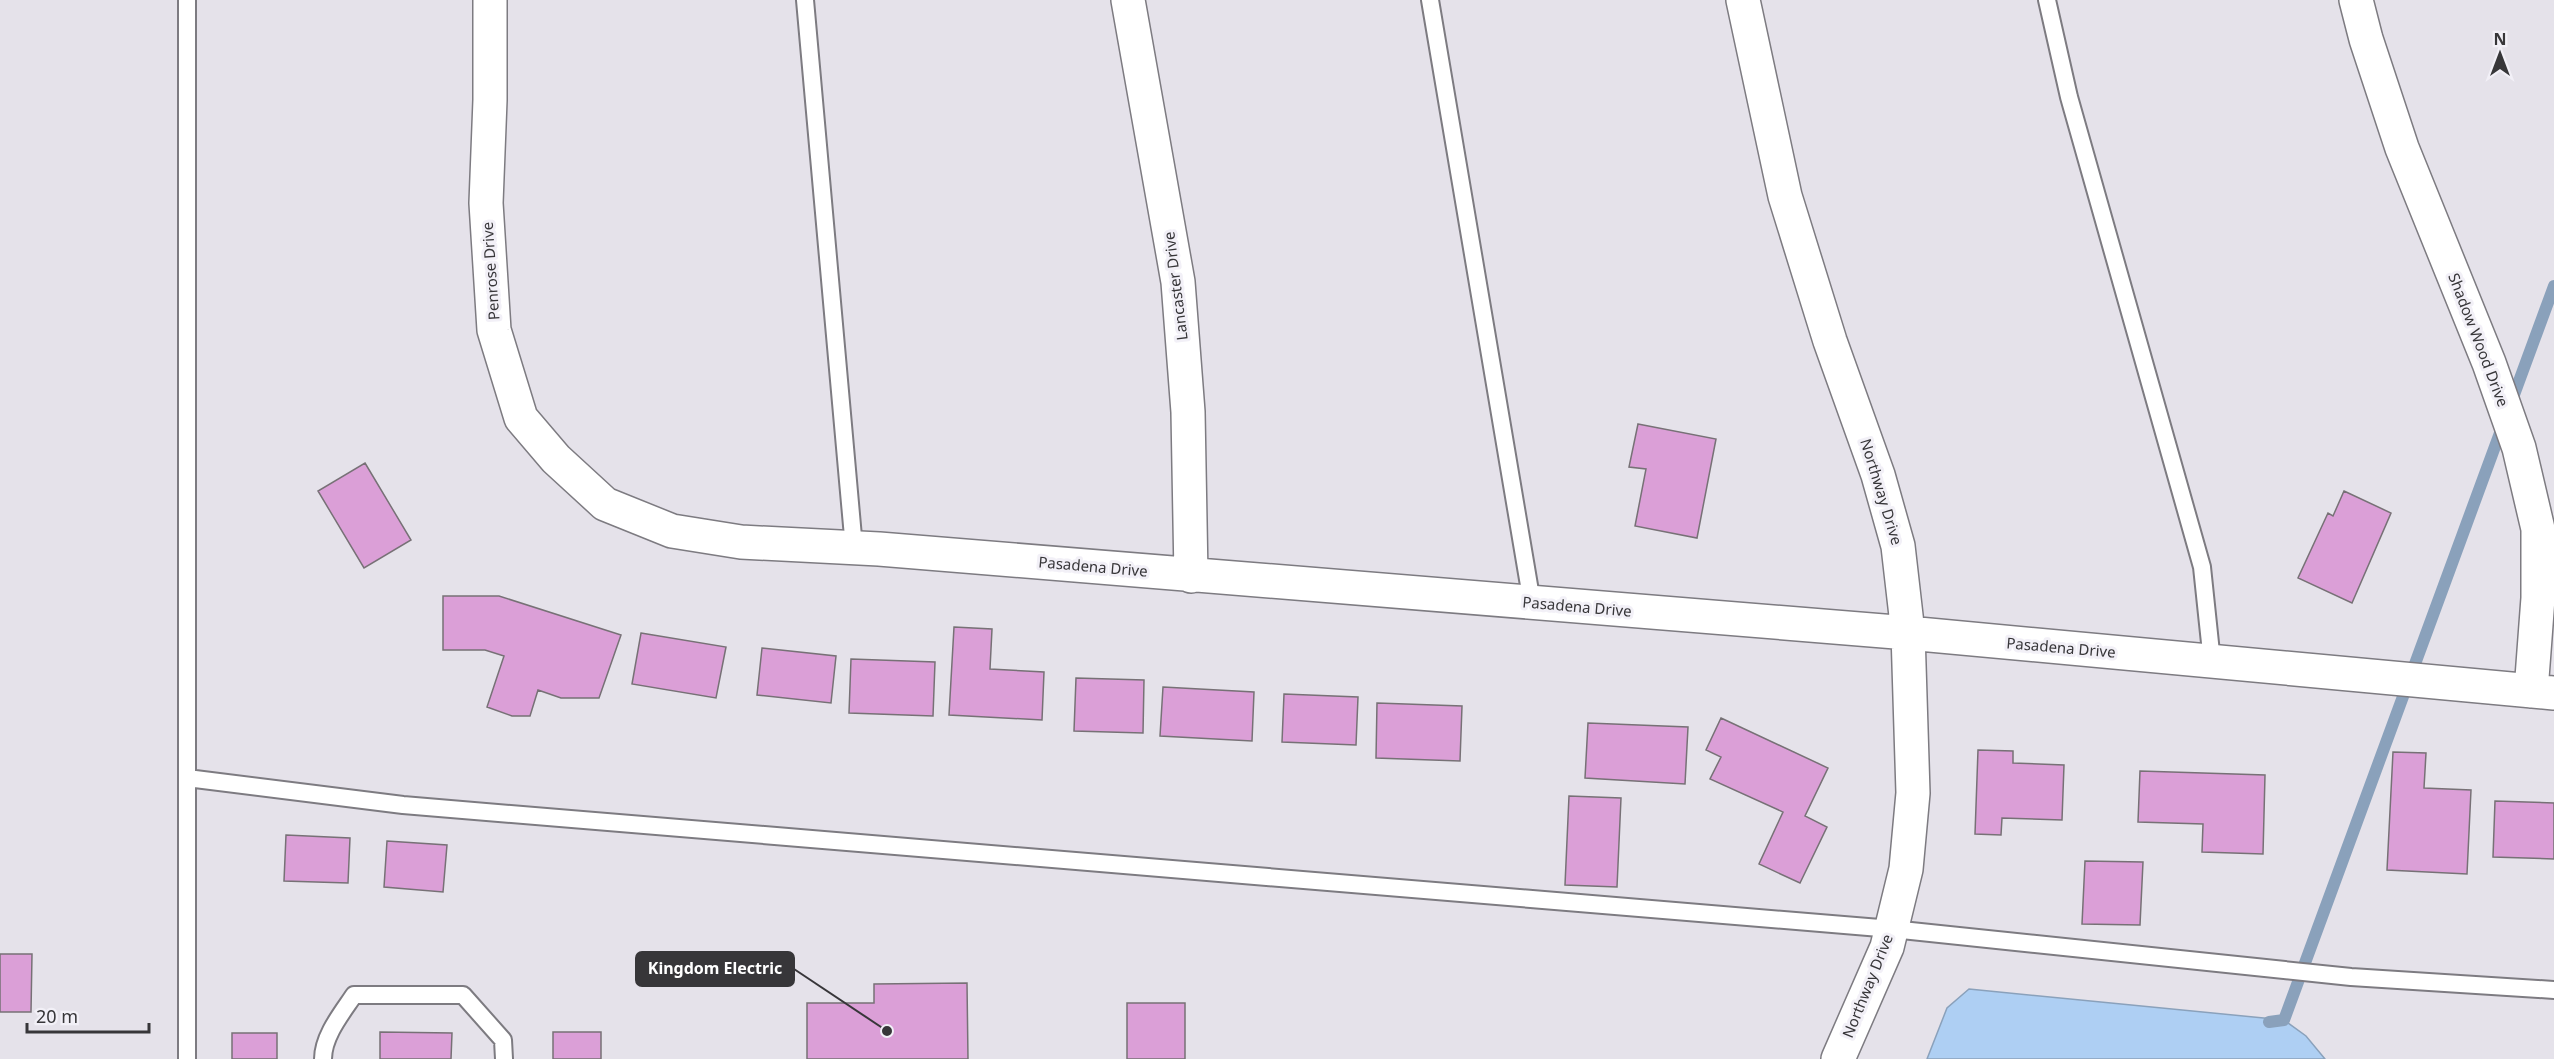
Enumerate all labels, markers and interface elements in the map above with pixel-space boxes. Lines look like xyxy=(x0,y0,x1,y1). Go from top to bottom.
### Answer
north arrow xyxy=(2470,24,2530,84)
text: N xyxy=(2493,28,2507,50)
street label: Penrose Drive xyxy=(477,221,503,321)
street label: Lancaster Drive xyxy=(1158,231,1192,342)
street label: Shadow Wood Drive xyxy=(2444,270,2514,409)
street label: Northway Drive xyxy=(1856,436,1908,547)
street label: Pasadena Drive xyxy=(1038,551,1148,581)
street label: Pasadena Drive xyxy=(1522,591,1632,621)
street label: Pasadena Drive xyxy=(2006,632,2116,662)
street label: Northway Drive xyxy=(1837,931,1897,1040)
callout: Kingdom Electric xyxy=(636,952,794,986)
text: Kingdom Electric xyxy=(648,957,782,979)
scale bar xyxy=(27,996,148,1034)
text: 20 m xyxy=(36,1004,78,1028)

